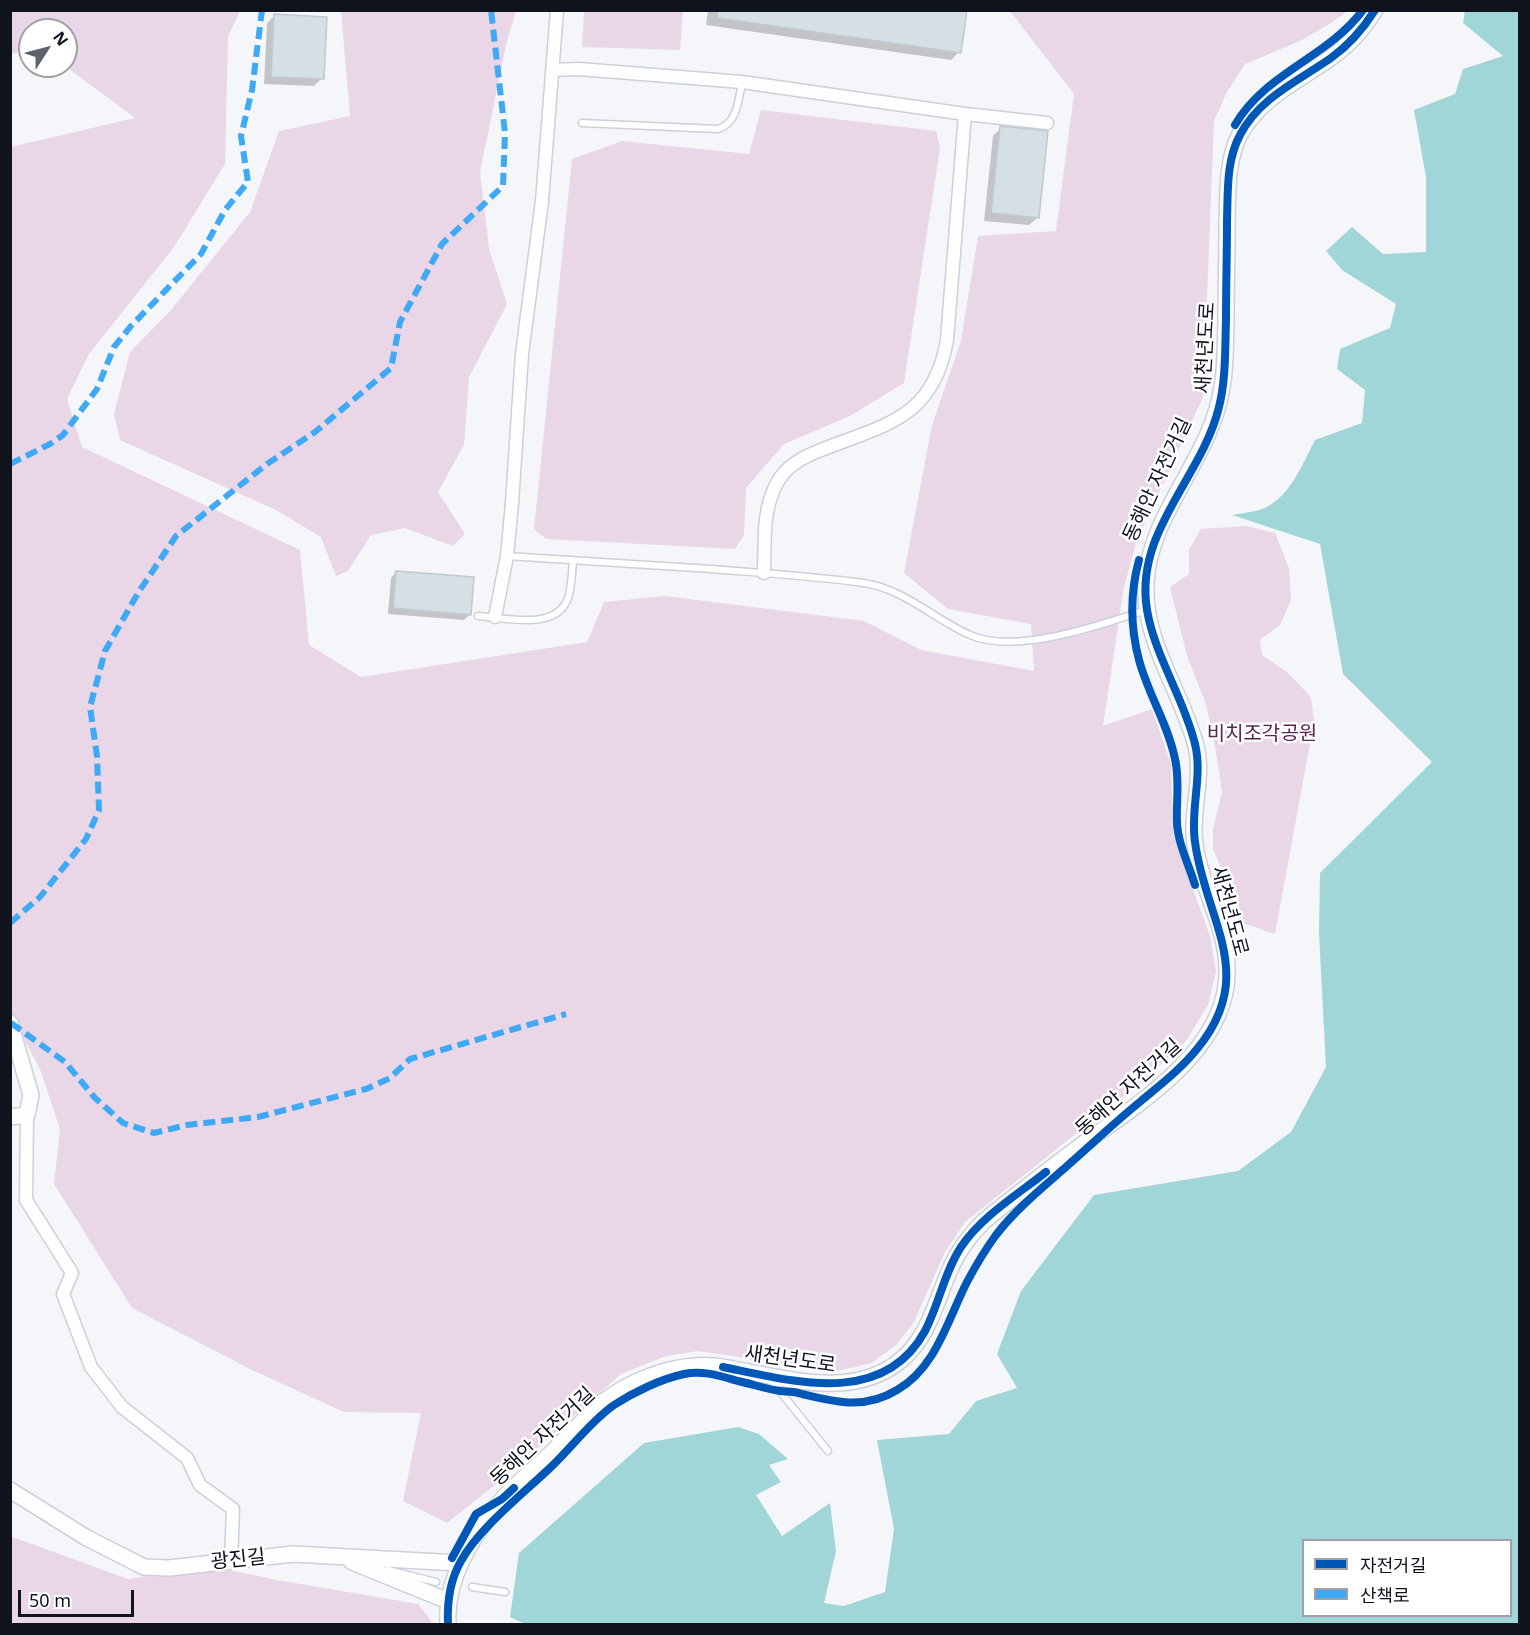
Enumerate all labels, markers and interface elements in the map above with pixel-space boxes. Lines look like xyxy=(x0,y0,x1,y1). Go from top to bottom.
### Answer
north arrow xyxy=(18,18,78,78)
text: N xyxy=(48,27,74,50)
street label: 새천년도로 xyxy=(1192,301,1220,395)
street label: 동해안 자전거길 xyxy=(1119,414,1197,546)
park label: 비치조각공원 xyxy=(1207,722,1317,746)
street label: 새천년도로 xyxy=(1206,863,1252,959)
street label: 동해안 자전거길 xyxy=(1071,1034,1187,1142)
street label: 새천년도로 xyxy=(743,1342,837,1378)
street label: 동해안 자전거길 xyxy=(486,1383,600,1491)
legend xyxy=(1302,1539,1512,1617)
street label: 광진길 xyxy=(209,1545,267,1575)
text: 자전거길 xyxy=(1360,1553,1426,1577)
scale bar xyxy=(21,1578,136,1616)
text: 산책로 xyxy=(1360,1583,1410,1607)
text: 50 m xyxy=(29,1588,71,1612)

